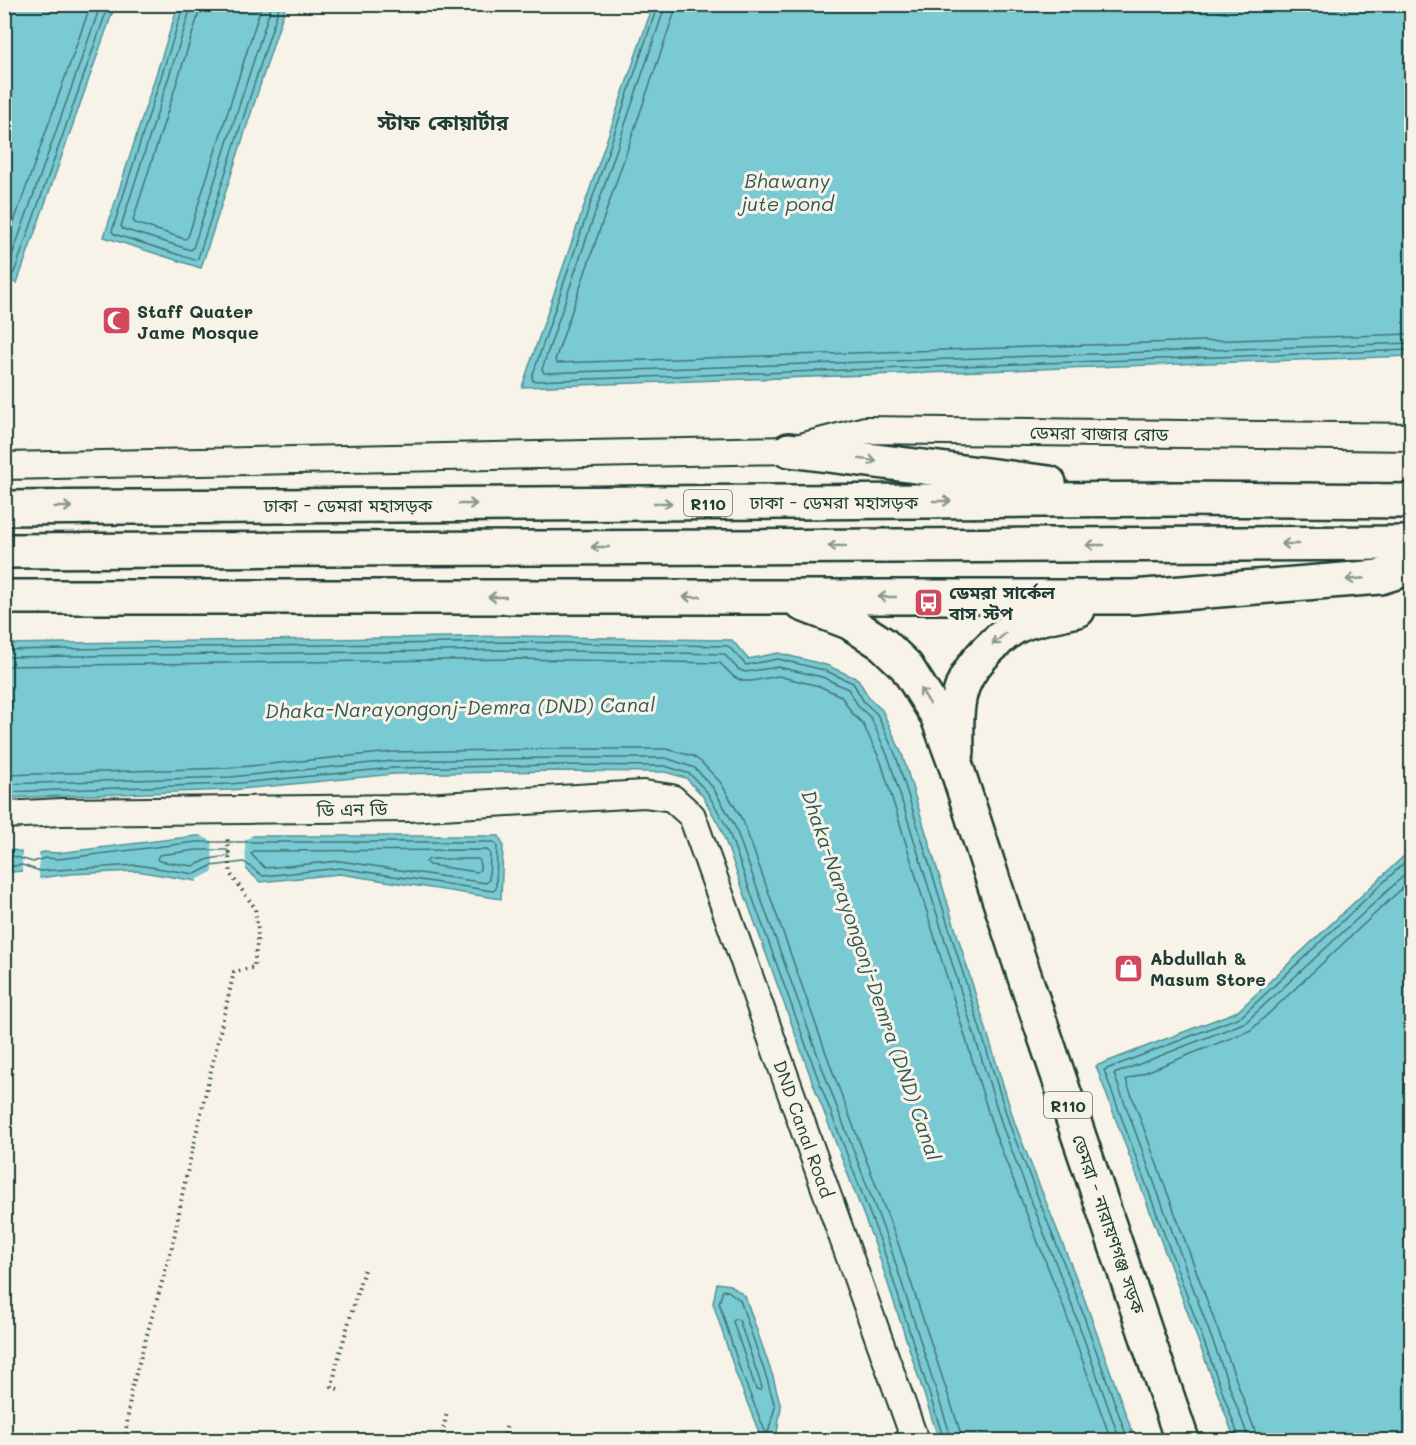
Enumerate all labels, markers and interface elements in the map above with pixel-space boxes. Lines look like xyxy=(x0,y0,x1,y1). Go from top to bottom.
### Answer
district label: স্টাফ কোয়ার্টার xyxy=(377,108,509,135)
water label: Bhawany jute pond xyxy=(737,167,835,216)
place label: Staff Quater Jame Mosque xyxy=(137,299,259,344)
mosque icon: Staff Quater Jame Mosque xyxy=(100,305,132,337)
street label: ডেমরা বাজার রোড xyxy=(1029,420,1169,446)
one-way arrow xyxy=(857,454,877,465)
road number: R110 xyxy=(684,490,732,516)
street label: ঢাকা - ডেমরা মহাসড়ক xyxy=(749,490,919,514)
street label: ঢাকা - ডেমরা মহাসড়ক xyxy=(263,493,433,517)
one-way arrow xyxy=(931,495,951,507)
one-way arrow xyxy=(652,497,672,509)
one-way arrow xyxy=(457,498,477,510)
one-way arrow xyxy=(52,501,72,513)
one-way arrow xyxy=(1281,538,1301,550)
one-way arrow xyxy=(1086,539,1106,551)
one-way arrow xyxy=(828,540,848,552)
one-way arrow xyxy=(591,541,611,553)
one-way arrow xyxy=(1345,574,1365,585)
place label: ডেমরা সার্কেল বাস স্টপ xyxy=(948,580,1055,625)
bus stop icon: ডেমরা সার্কেল বাস স্টপ xyxy=(912,586,944,618)
one-way arrow xyxy=(488,591,508,603)
one-way arrow xyxy=(683,591,703,603)
one-way arrow xyxy=(878,591,898,603)
one-way arrow xyxy=(992,632,1007,646)
one-way arrow xyxy=(919,688,931,705)
water label: Dhaka-Narayongonj-Demra (DND) Canal xyxy=(265,691,655,723)
water label: Dhaka-Narayongonj-Demra (DND) Canal xyxy=(796,786,948,1164)
street label: ডি এন ডি xyxy=(315,796,388,822)
place label: Abdullah & Masum Store xyxy=(1150,946,1266,991)
shop icon: Abdullah & Masum Store xyxy=(1113,952,1145,984)
street label: DND Canal Road xyxy=(768,1057,839,1201)
road number: R110 xyxy=(1044,1092,1092,1118)
street label: ডেমরা - নারায়ণগঞ্জ সড়ক xyxy=(1067,1131,1151,1317)

